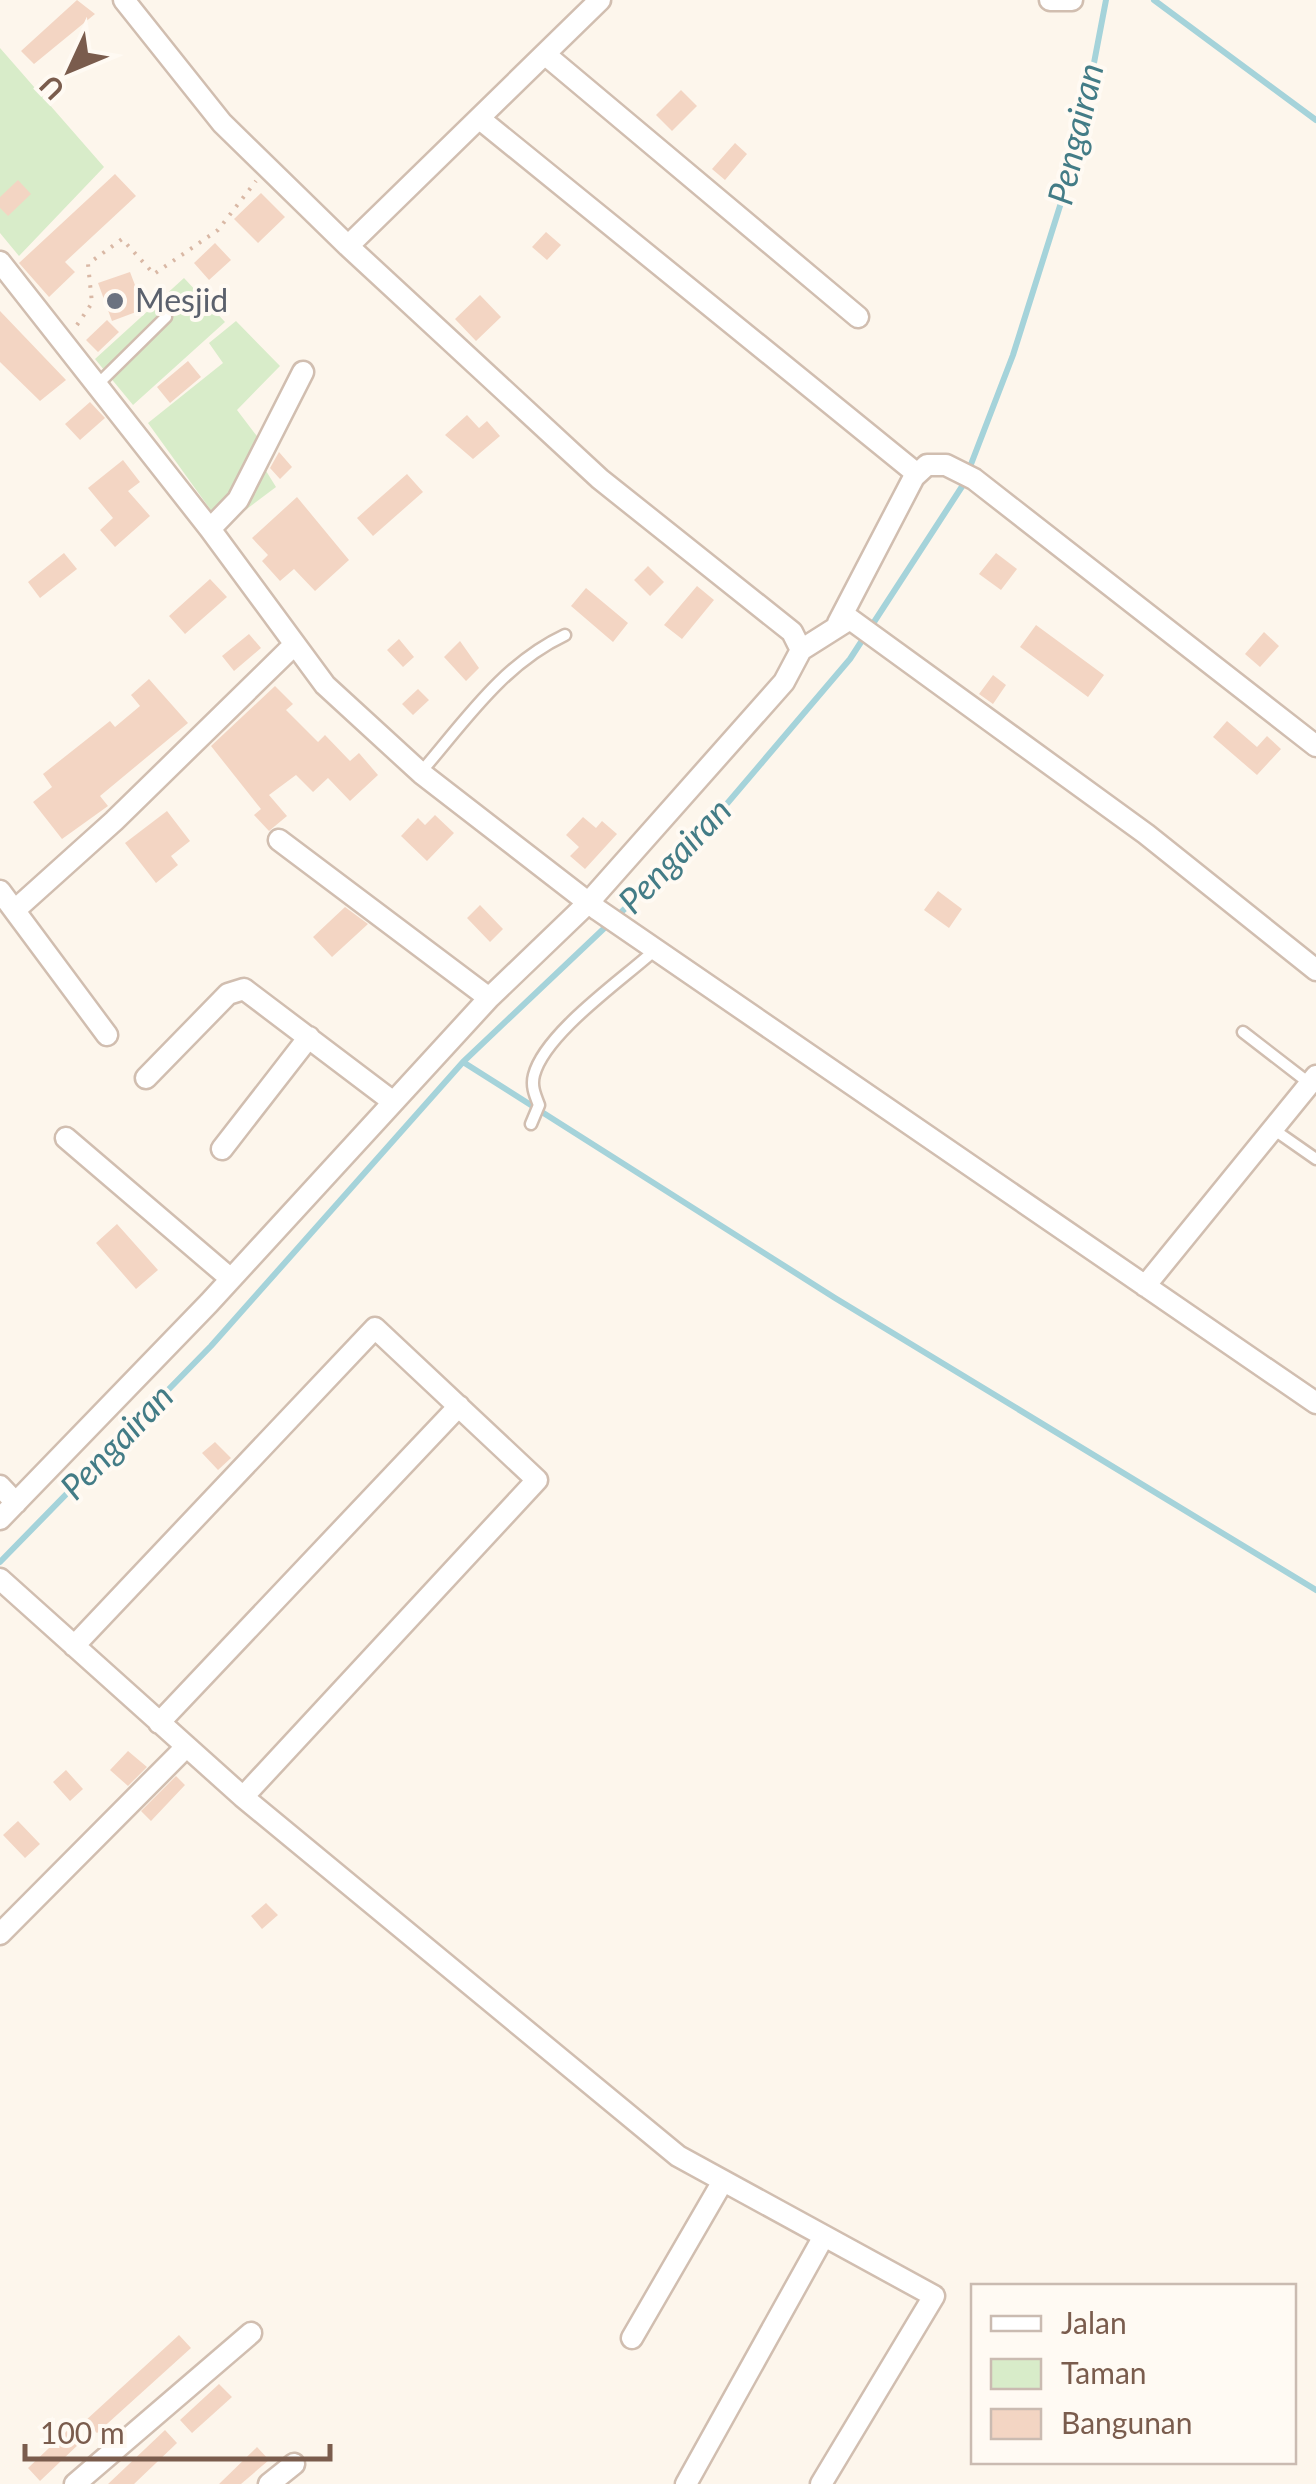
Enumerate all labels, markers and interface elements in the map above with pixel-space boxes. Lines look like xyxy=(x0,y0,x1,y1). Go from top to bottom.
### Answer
north arrow xyxy=(20,20,120,120)
water label: Pengairan xyxy=(1037,59,1111,208)
text: U xyxy=(32,69,71,107)
place label: Mesjid xyxy=(135,280,228,319)
marker: Mesjid xyxy=(104,290,126,312)
water label: Pengairan xyxy=(608,788,739,921)
water label: Pengairan xyxy=(50,1374,181,1507)
legend xyxy=(971,2284,1296,2464)
text: Jalan xyxy=(1061,2304,1127,2340)
text: Taman xyxy=(1061,2354,1147,2390)
scale bar xyxy=(25,2399,330,2461)
text: Bangunan xyxy=(1061,2404,1193,2440)
text: 100 m xyxy=(40,2414,125,2450)

